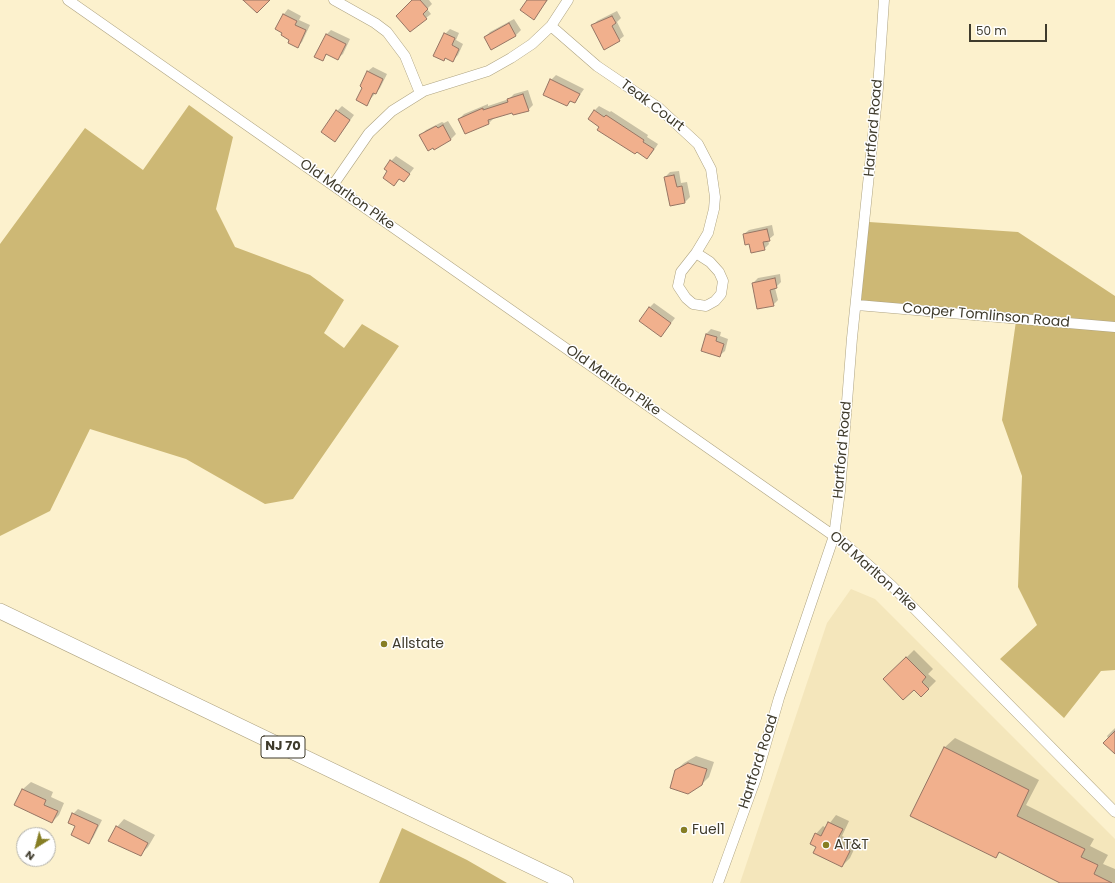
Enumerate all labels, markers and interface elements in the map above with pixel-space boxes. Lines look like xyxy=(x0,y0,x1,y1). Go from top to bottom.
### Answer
scale bar xyxy=(971,16,1049,42)
text: 50 m xyxy=(976,22,1007,39)
street label: Teak Court xyxy=(617,77,687,135)
street label: Hartford Road xyxy=(861,79,887,177)
street label: Old Marlton Pike xyxy=(296,156,398,234)
street label: Cooper Tomlinson Road xyxy=(902,300,1070,332)
street label: Old Marlton Pike xyxy=(562,342,664,420)
street label: Hartford Road xyxy=(830,401,856,499)
street label: Old Marlton Pike xyxy=(826,528,920,616)
place label: Allstate xyxy=(392,636,444,652)
marker: Allstate xyxy=(379,639,389,649)
street label: Hartford Road xyxy=(736,713,782,811)
road number: NJ 70 xyxy=(261,736,305,758)
place label: Fuel1 xyxy=(692,822,725,838)
marker: Fuel1 xyxy=(679,825,689,835)
north arrow xyxy=(16,827,56,867)
place label: AT&T xyxy=(834,837,869,853)
marker: AT&T xyxy=(821,840,831,850)
text: N xyxy=(21,847,38,865)

